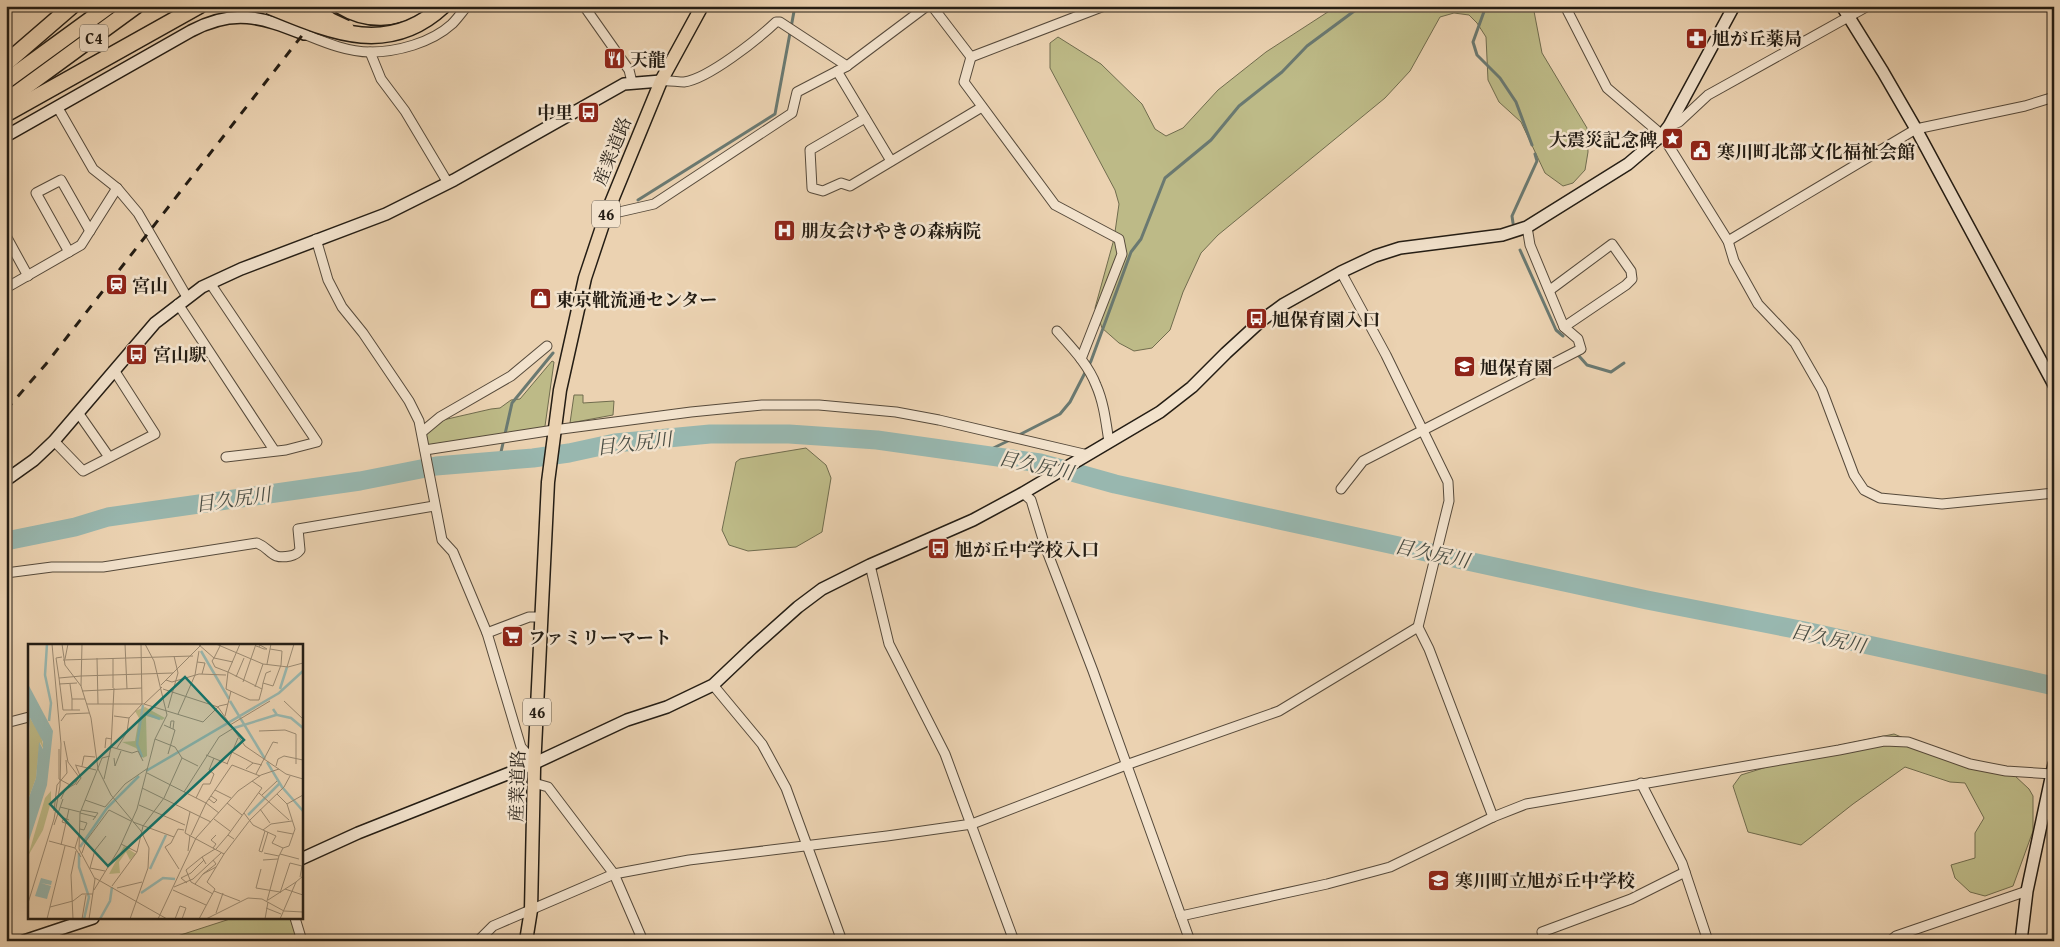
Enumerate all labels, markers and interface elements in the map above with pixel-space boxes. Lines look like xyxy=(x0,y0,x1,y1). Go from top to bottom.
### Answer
road number: C4 xyxy=(80,24,108,52)
place label: 旭が丘薬局 xyxy=(1712,25,1802,52)
pharmacy icon: 旭が丘薬局 xyxy=(1684,26,1708,50)
place label: 天龍 xyxy=(630,46,666,73)
restaurant icon: 天龍 xyxy=(602,47,626,71)
place label: 中里 xyxy=(537,99,573,126)
bus stop icon: 中里 xyxy=(577,100,601,124)
street label: 産業道路 xyxy=(586,113,638,189)
place label: 大震災記念碑 xyxy=(1549,126,1657,153)
place icon: 大震災記念碑 xyxy=(1661,127,1685,151)
place label: 寒川町北部文化福祉会館 xyxy=(1717,138,1915,165)
public building icon: 寒川町北部文化福祉会館 xyxy=(1689,139,1713,163)
road number: 46 xyxy=(592,200,620,228)
place label: 朋友会けやきの森病院 xyxy=(801,217,981,244)
hospital icon: 朋友会けやきの森病院 xyxy=(773,218,797,242)
place label: 宮山 xyxy=(132,272,168,299)
station icon: 宮山 xyxy=(104,273,128,297)
place label: 東京靴流通センター xyxy=(556,286,717,313)
shop icon: 東京靴流通センター xyxy=(528,287,552,311)
place label: 旭保育園入口 xyxy=(1272,306,1380,333)
bus stop icon: 旭保育園入口 xyxy=(1244,307,1268,331)
place label: 宮山駅 xyxy=(153,341,207,368)
bus stop icon: 宮山駅 xyxy=(125,342,149,366)
place label: 旭保育園 xyxy=(1480,354,1552,381)
school or university icon: 旭保育園 xyxy=(1452,355,1476,379)
water label: 目久尻川 xyxy=(595,424,675,462)
water label: 目久尻川 xyxy=(996,443,1078,487)
water label: 目久尻川 xyxy=(193,480,275,518)
water label: 目久尻川 xyxy=(1392,531,1474,575)
place label: 旭が丘中学校入口 xyxy=(955,536,1099,563)
bus stop icon: 旭が丘中学校入口 xyxy=(927,537,951,561)
water label: 目久尻川 xyxy=(1788,616,1870,660)
place label: ファミリーマート xyxy=(528,624,672,651)
supermarket icon: ファミリーマート xyxy=(500,625,524,649)
inset map xyxy=(28,644,302,920)
road number: 46 xyxy=(523,699,551,726)
street label: 産業道路 xyxy=(502,750,532,822)
place label: 寒川町立旭が丘中学校 xyxy=(1455,867,1635,894)
school or university icon: 寒川町立旭が丘中学校 xyxy=(1427,868,1451,892)

